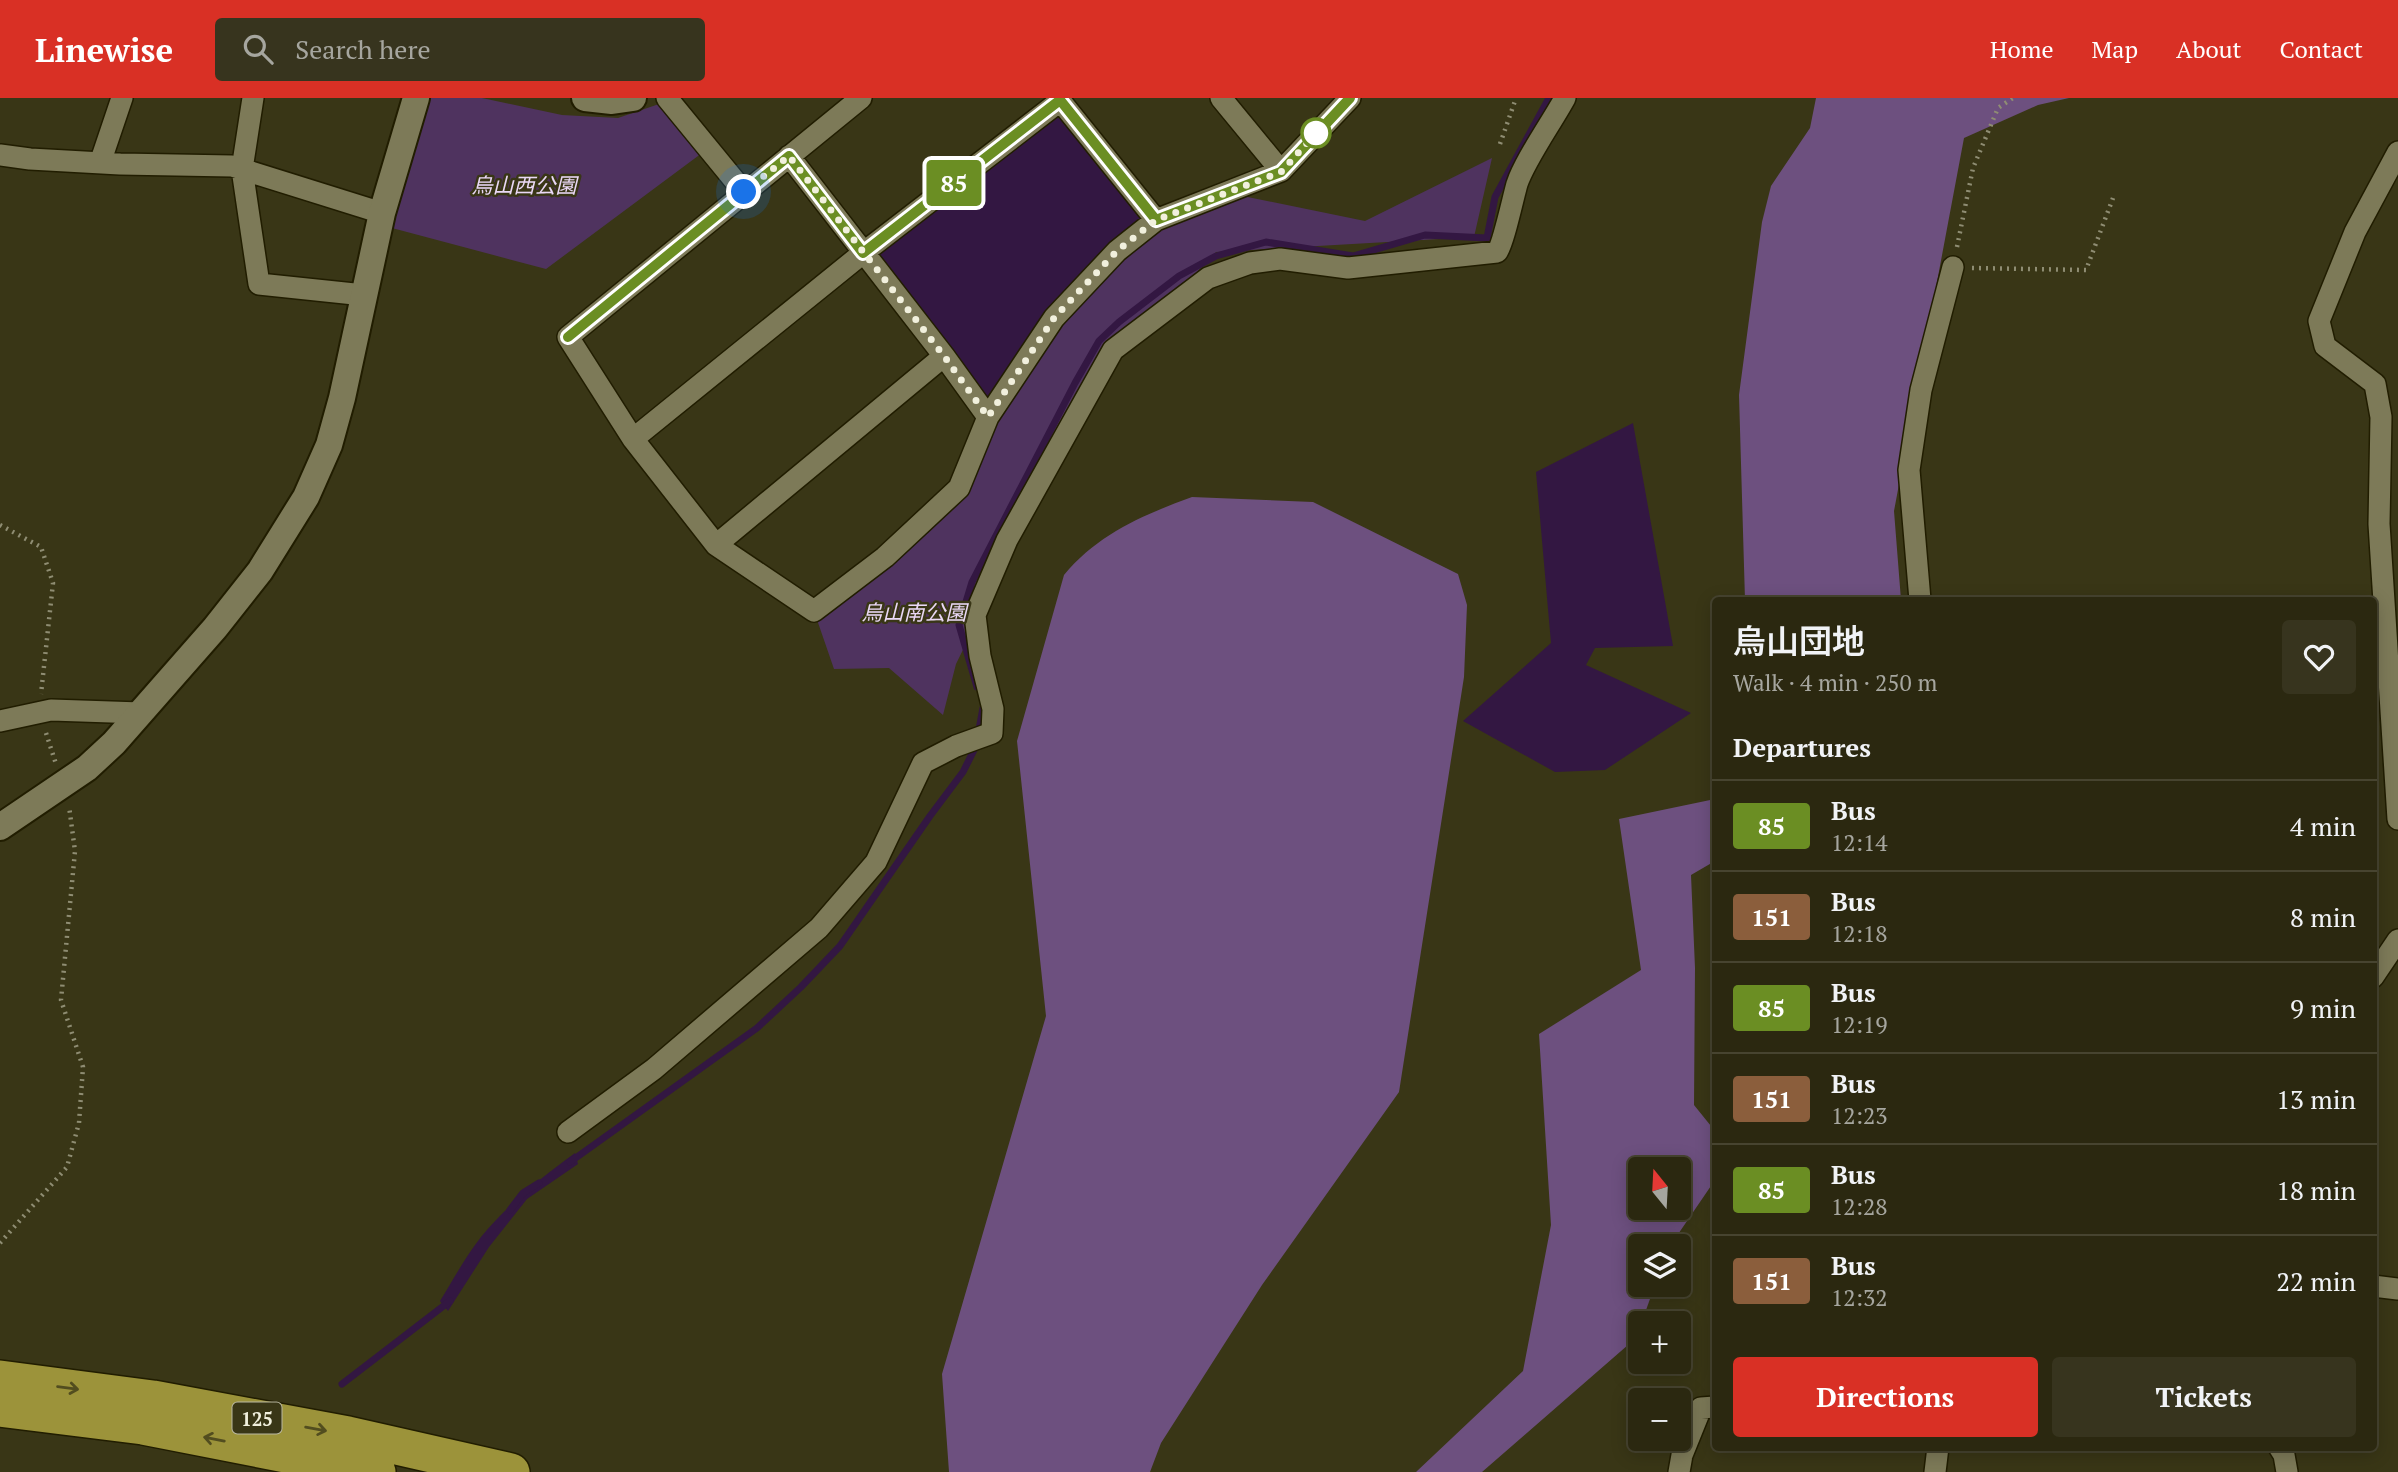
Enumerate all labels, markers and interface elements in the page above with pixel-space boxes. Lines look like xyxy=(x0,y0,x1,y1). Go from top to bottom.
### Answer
search box xyxy=(215,18,705,81)
text: Linewise xyxy=(35,28,173,71)
icon: search xyxy=(239,30,277,68)
text: Search here xyxy=(295,32,430,66)
text: Home xyxy=(1990,33,2054,65)
text: Map xyxy=(2092,33,2138,65)
text: About xyxy=(2176,33,2242,65)
text: Contact xyxy=(2280,33,2363,65)
unlabelled marker xyxy=(1301,118,1331,148)
line badge: 85 xyxy=(922,160,986,206)
text: 85 xyxy=(940,167,968,199)
park label: 烏山西公園 xyxy=(472,171,579,199)
your location xyxy=(726,174,761,209)
park label: 烏山南公園 xyxy=(862,598,969,626)
text: 烏山団地 xyxy=(1733,619,1865,662)
button: heart xyxy=(2282,620,2356,694)
text: Walk · 4 min · 250 m xyxy=(1733,667,1937,698)
text: Departures xyxy=(1733,730,1871,764)
text: Bus xyxy=(1831,793,1876,827)
text: 4 min xyxy=(2290,809,2356,843)
text: 85 xyxy=(1758,810,1785,842)
text: 12:14 xyxy=(1831,827,1888,858)
text: Bus xyxy=(1831,884,1876,918)
text: 8 min xyxy=(2290,900,2356,934)
text: 151 xyxy=(1751,901,1792,933)
text: 12:18 xyxy=(1831,918,1888,949)
text: Bus xyxy=(1831,975,1876,1009)
text: 9 min xyxy=(2290,991,2356,1025)
text: 85 xyxy=(1758,992,1785,1024)
text: 12:19 xyxy=(1831,1009,1888,1040)
text: Bus xyxy=(1831,1066,1876,1100)
text: 13 min xyxy=(2276,1082,2356,1116)
text: 151 xyxy=(1751,1083,1792,1115)
text: 12:23 xyxy=(1831,1100,1888,1131)
north arrow xyxy=(1628,1157,1690,1220)
map controls xyxy=(1628,1157,1691,1451)
text: Bus xyxy=(1831,1157,1876,1191)
text: 18 min xyxy=(2276,1173,2356,1207)
text: 85 xyxy=(1758,1174,1785,1206)
text: 12:28 xyxy=(1831,1191,1888,1222)
button: layers xyxy=(1628,1234,1691,1297)
text: Bus xyxy=(1831,1248,1876,1282)
text: 22 min xyxy=(2276,1264,2356,1298)
text: 151 xyxy=(1751,1265,1792,1297)
text: 12:32 xyxy=(1831,1282,1888,1313)
button: + xyxy=(1628,1311,1691,1374)
button: Directions xyxy=(1733,1357,2038,1437)
button: Tickets xyxy=(2052,1357,2356,1437)
one-way arrow xyxy=(56,1382,79,1395)
button: − xyxy=(1628,1388,1691,1451)
road number: 125 xyxy=(232,1402,282,1434)
one-way arrow xyxy=(304,1423,327,1436)
one-way arrow xyxy=(203,1432,226,1445)

